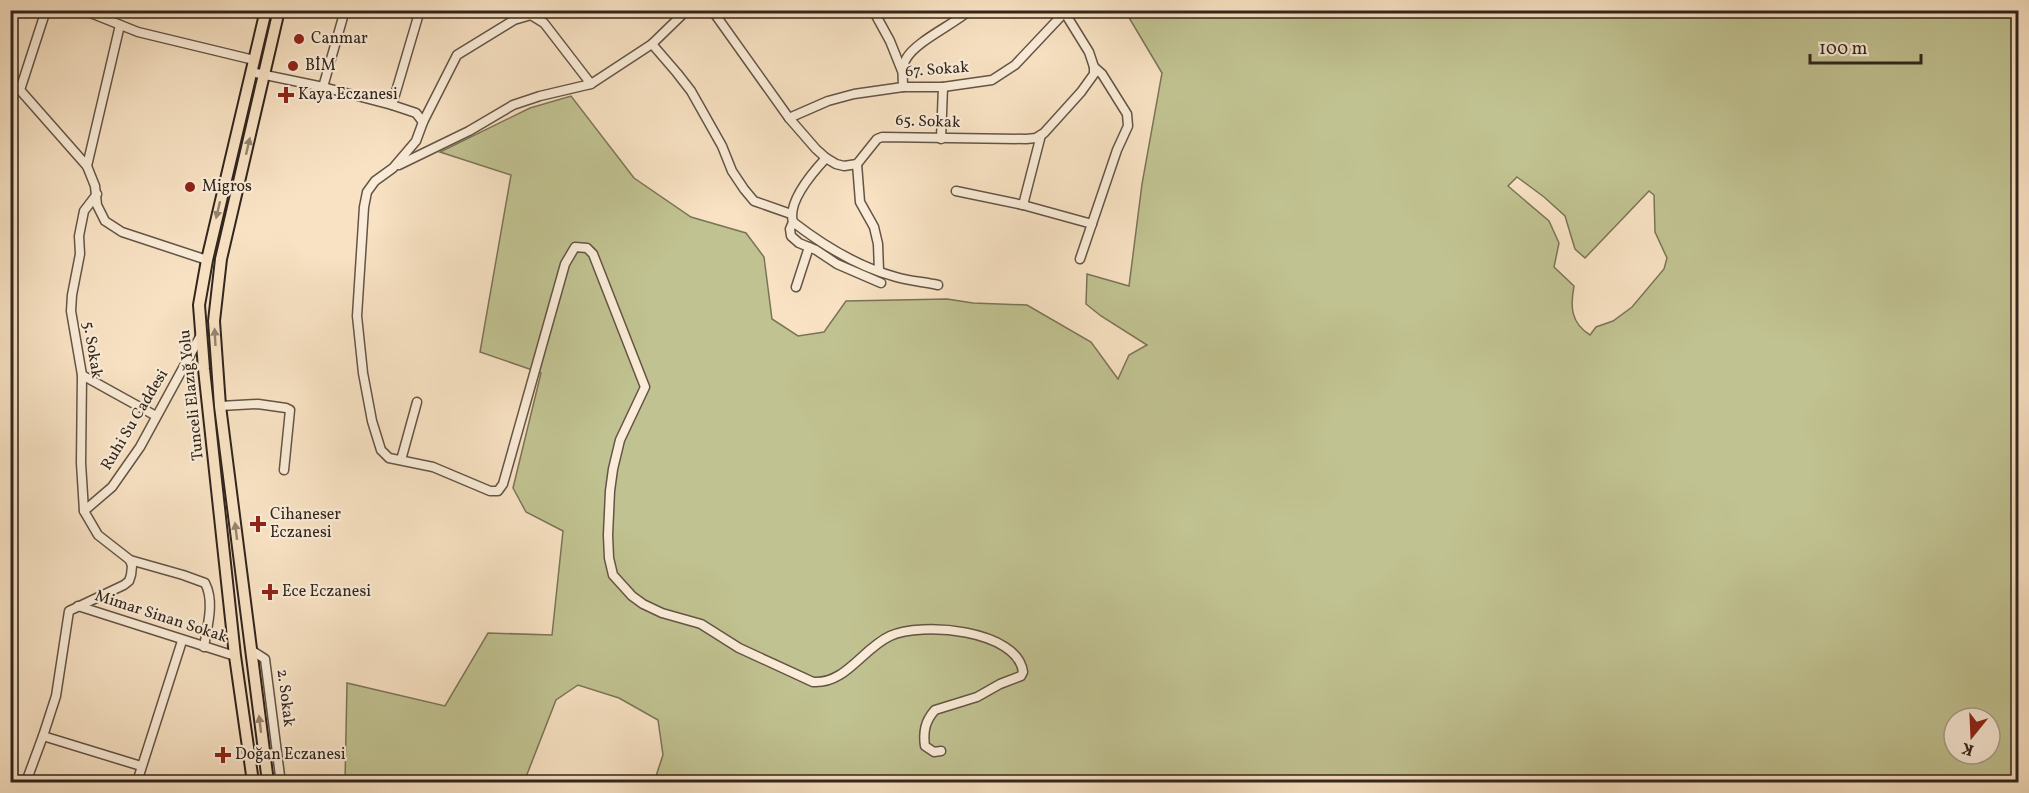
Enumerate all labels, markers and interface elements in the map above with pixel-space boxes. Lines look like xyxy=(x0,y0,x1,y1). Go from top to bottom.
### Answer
scale bar xyxy=(1810,27,1921,65)
place label: Canmar xyxy=(311,28,368,50)
marker: Canmar xyxy=(292,32,306,46)
text: 100 m xyxy=(1819,37,1868,62)
place label: BİM xyxy=(305,55,336,77)
street label: 67. Sokak xyxy=(904,57,970,83)
marker: BİM xyxy=(286,59,300,73)
place label: Kaya Eczanesi xyxy=(298,84,398,106)
marker: Kaya Eczanesi xyxy=(279,88,293,102)
street label: 65. Sokak xyxy=(895,110,961,134)
one-way arrow xyxy=(243,136,253,155)
place label: Migros xyxy=(202,176,252,198)
marker: Migros xyxy=(183,180,197,194)
one-way arrow xyxy=(213,201,223,220)
street label: 5. Sokak xyxy=(77,320,107,380)
street label: Tunceli Elazığ Yolu xyxy=(174,328,210,462)
one-way arrow xyxy=(211,328,220,347)
street label: Ruhi Su Caddesi xyxy=(96,365,174,475)
place label: Cihaneser Eczanesi xyxy=(270,504,341,544)
marker: Cihaneser Eczanesi xyxy=(251,517,265,531)
one-way arrow xyxy=(231,521,241,540)
place label: Ece Eczanesi xyxy=(282,581,371,603)
street label: Mimar Sinan Sokak xyxy=(92,585,230,649)
marker: Ece Eczanesi xyxy=(263,585,277,599)
street label: 2. Sokak xyxy=(271,668,299,728)
north arrow xyxy=(1942,706,2002,766)
one-way arrow xyxy=(256,715,265,734)
text: K xyxy=(1959,736,1977,761)
place label: Doğan Eczanesi xyxy=(235,744,346,766)
marker: Doğan Eczanesi xyxy=(216,748,230,762)

